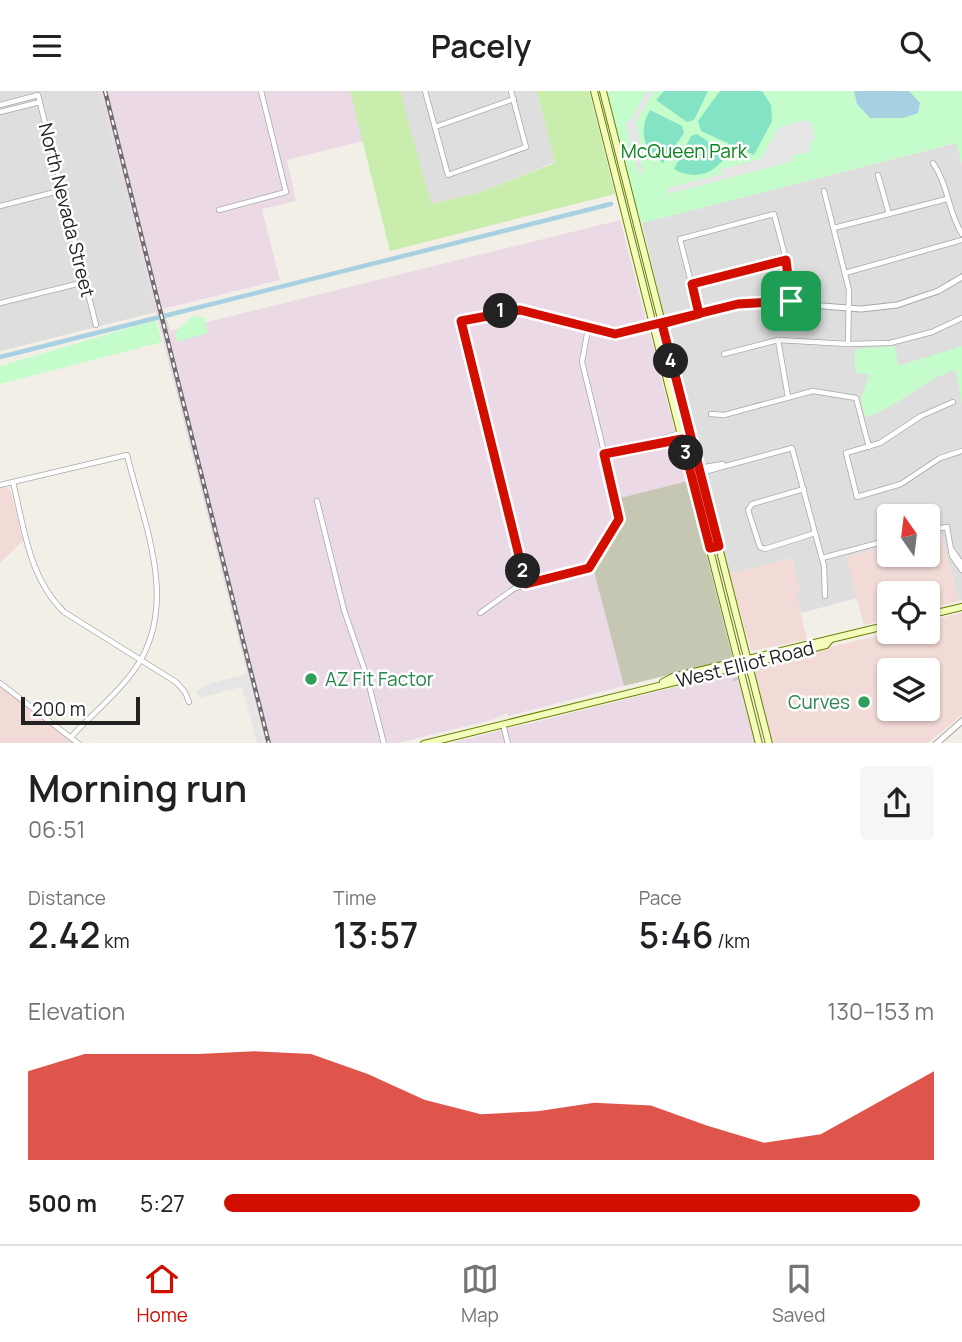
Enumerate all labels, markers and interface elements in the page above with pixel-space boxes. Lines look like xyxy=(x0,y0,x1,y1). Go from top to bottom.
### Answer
text: Pacely xyxy=(431,24,531,68)
icon: menu xyxy=(28,27,66,65)
icon: search xyxy=(896,27,934,65)
street label: North Nevada Street xyxy=(33,120,101,300)
park label: McQueen Park xyxy=(621,138,748,164)
pin xyxy=(761,271,821,331)
icon: arrive xyxy=(772,282,810,320)
pin: 1 xyxy=(484,293,518,329)
text: 1 xyxy=(496,297,505,323)
pin: 4 xyxy=(654,343,688,379)
text: 4 xyxy=(665,347,676,373)
pin: 3 xyxy=(668,435,704,471)
text: 3 xyxy=(680,439,691,465)
north arrow xyxy=(877,504,940,567)
map controls xyxy=(877,504,940,721)
pin: 2 xyxy=(505,553,540,589)
text: 2 xyxy=(517,557,528,583)
button: locate xyxy=(877,581,940,644)
street label: West Elliot Road xyxy=(673,634,817,694)
button: layers xyxy=(877,658,940,721)
place label: AZ Fit Factor xyxy=(325,666,434,692)
marker: AZ Fit Factor xyxy=(303,671,319,687)
place label: Curves xyxy=(788,689,850,715)
marker: Curves xyxy=(856,694,872,710)
scale bar xyxy=(21,695,140,726)
text: 200 m xyxy=(32,696,86,722)
text: Morning run xyxy=(28,761,247,813)
button: share xyxy=(860,766,934,840)
text: 06:51 xyxy=(28,813,85,845)
text: Distance xyxy=(28,885,106,911)
text: Time xyxy=(333,885,376,911)
text: Pace xyxy=(639,885,682,911)
text: 2.42 xyxy=(28,911,100,959)
text: 13:57 xyxy=(333,911,418,959)
text: 5:46 xyxy=(639,911,713,959)
text: km xyxy=(100,928,130,954)
text: /km xyxy=(713,928,750,954)
text: Elevation xyxy=(28,995,125,1027)
text: 130–153 m xyxy=(827,995,934,1027)
text: 500 m xyxy=(28,1187,97,1219)
text: 5:27 xyxy=(140,1187,185,1219)
tab: Home xyxy=(137,1260,188,1328)
tab: Map xyxy=(461,1260,499,1328)
tab: Saved xyxy=(772,1260,825,1328)

